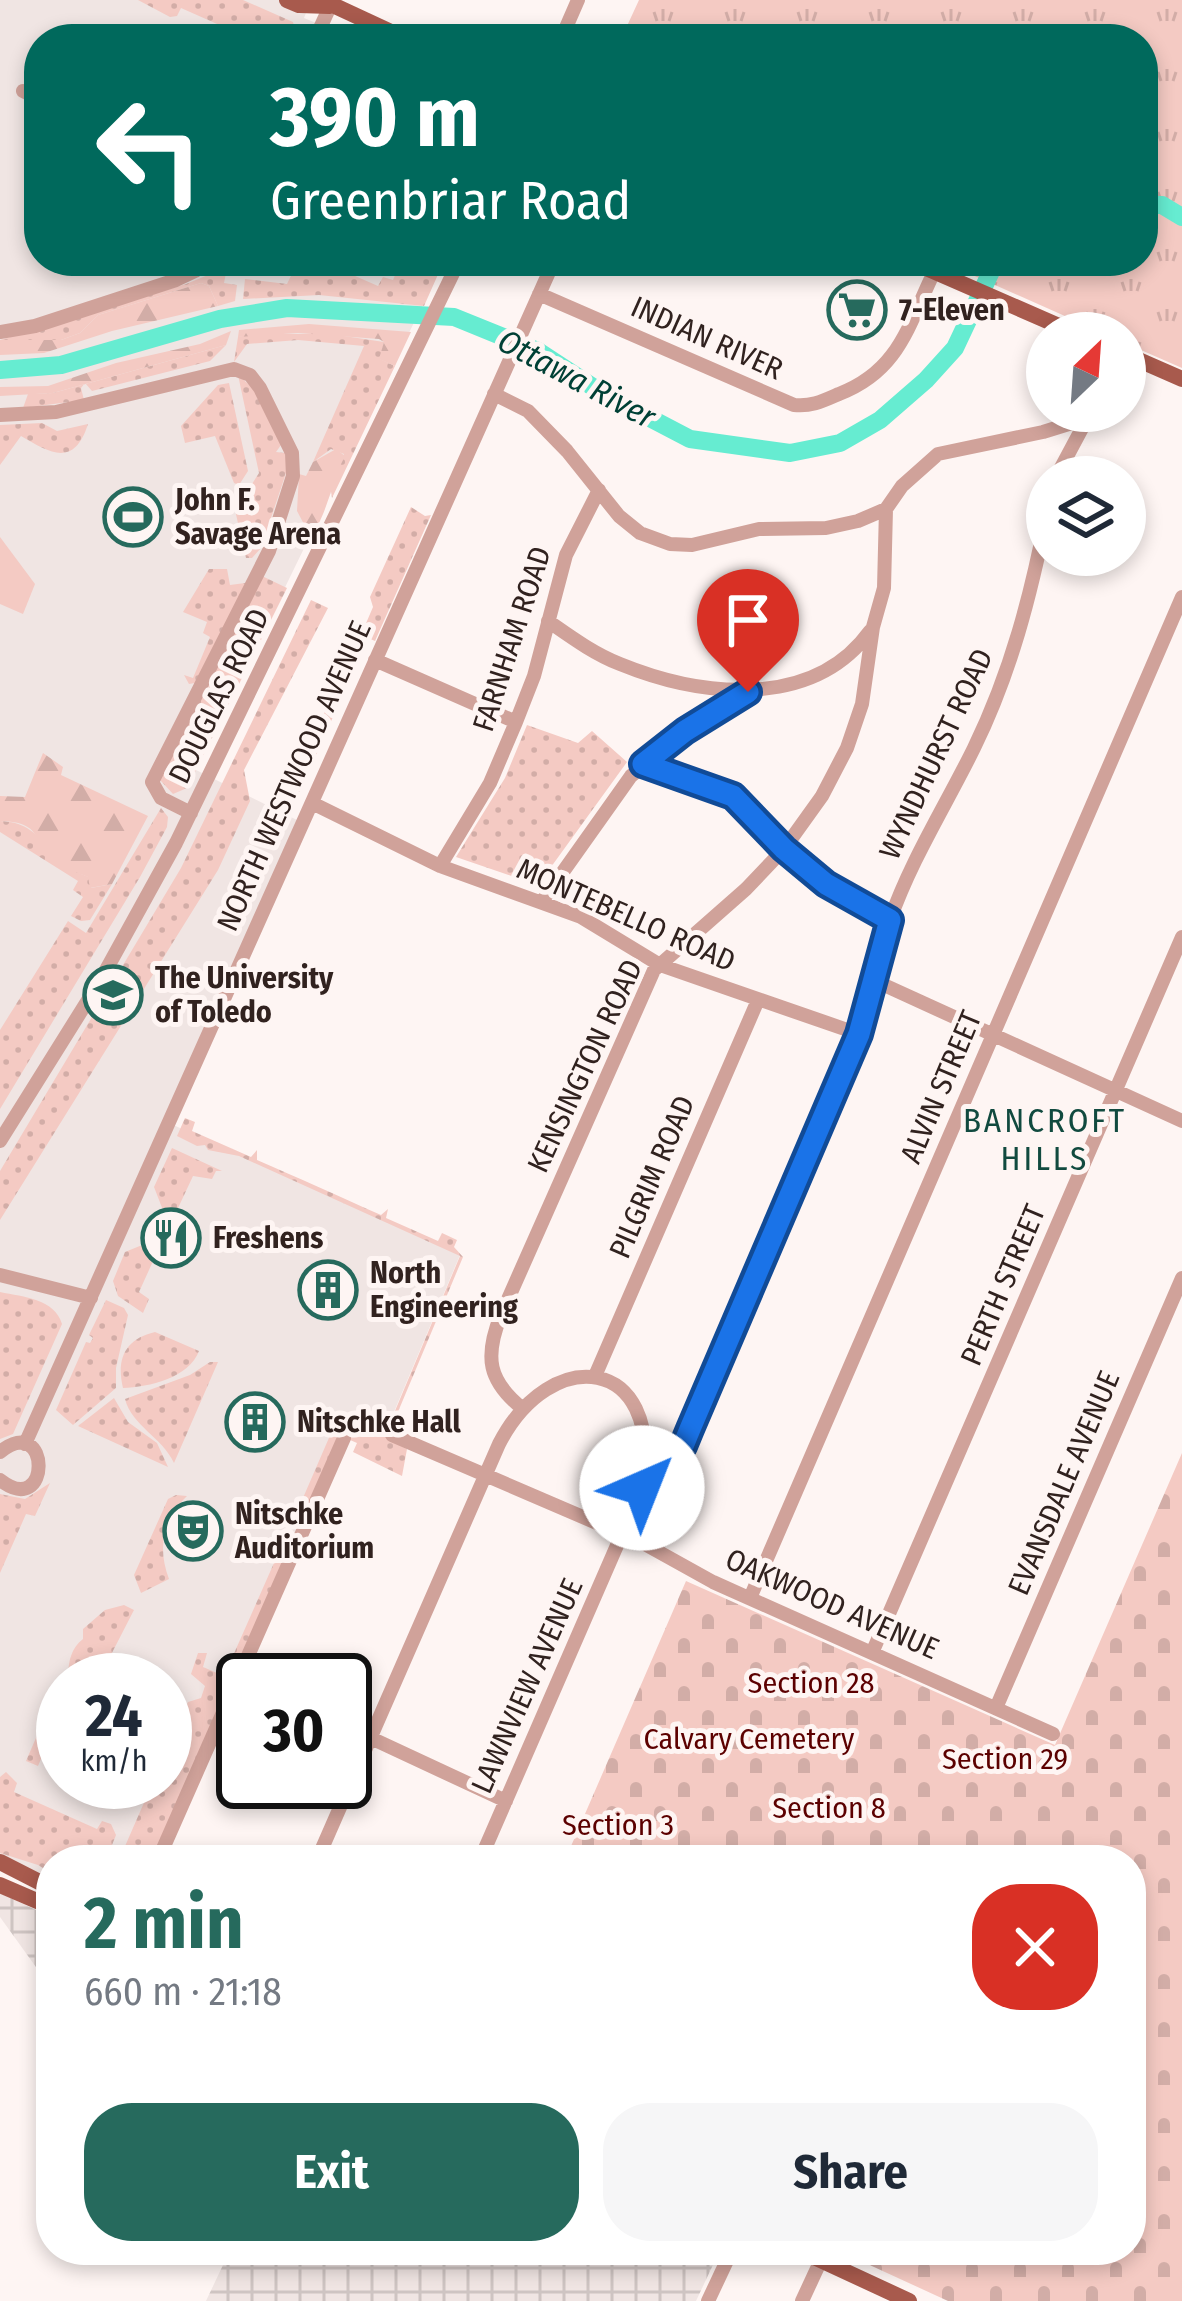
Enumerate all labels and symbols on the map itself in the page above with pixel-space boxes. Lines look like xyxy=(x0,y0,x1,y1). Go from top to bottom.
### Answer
supermarket icon: 7-Eleven xyxy=(826,279,888,341)
street label: INDIAN RIVER xyxy=(626,289,788,387)
place label: 7-Eleven xyxy=(899,292,1005,328)
north arrow xyxy=(1026,312,1146,432)
water label: Ottawa River xyxy=(491,321,663,438)
place label: John F. Savage Arena xyxy=(174,482,341,552)
sports icon: John F. Savage Arena xyxy=(102,486,164,548)
street label: FARNHAM ROAD xyxy=(465,542,559,736)
pin xyxy=(697,569,799,692)
street label: DOUGLAS ROAD xyxy=(161,603,277,789)
street label: NORTH WESTWOOD AVENUE xyxy=(209,615,379,937)
street label: WYNDHURST ROAD xyxy=(872,643,1000,865)
street label: MONTEBELLO ROAD xyxy=(511,851,741,979)
street label: KENSINGTON ROAD xyxy=(520,954,650,1178)
place label: The University of Toledo xyxy=(155,960,334,1030)
school or university icon: The University of Toledo xyxy=(82,964,144,1026)
street label: ALVIN STREET xyxy=(893,1005,989,1169)
street label: PILGRIM ROAD xyxy=(602,1090,702,1264)
district label: BANCROFT HILLS xyxy=(963,1101,1127,1179)
street label: PERTH STREET xyxy=(953,1199,1053,1371)
restaurant icon: Freshens xyxy=(140,1207,202,1269)
place label: Freshens xyxy=(213,1220,323,1256)
place label: North Engineering xyxy=(370,1255,518,1325)
building icon: North Engineering xyxy=(297,1259,359,1321)
street label: EVANSDALE AVENUE xyxy=(1001,1366,1127,1600)
building icon: Nitschke Hall xyxy=(224,1391,286,1453)
place label: Nitschke Hall xyxy=(297,1404,461,1440)
position arrow xyxy=(579,1425,705,1551)
place label: Nitschke Auditorium xyxy=(234,1496,374,1566)
theatre icon: Nitschke Auditorium xyxy=(162,1500,224,1562)
street label: OAKWOOD AVENUE xyxy=(720,1541,944,1667)
street label: LAWNVIEW AVENUE xyxy=(464,1573,590,1799)
speed limit sign: 30 xyxy=(216,1653,372,1809)
park label: Section 28 xyxy=(748,1665,874,1701)
park label: Calvary Cemetery xyxy=(644,1721,855,1757)
park label: Section 29 xyxy=(942,1741,1068,1777)
park label: Section 8 xyxy=(772,1790,886,1826)
park label: Section 3 xyxy=(562,1807,674,1843)

